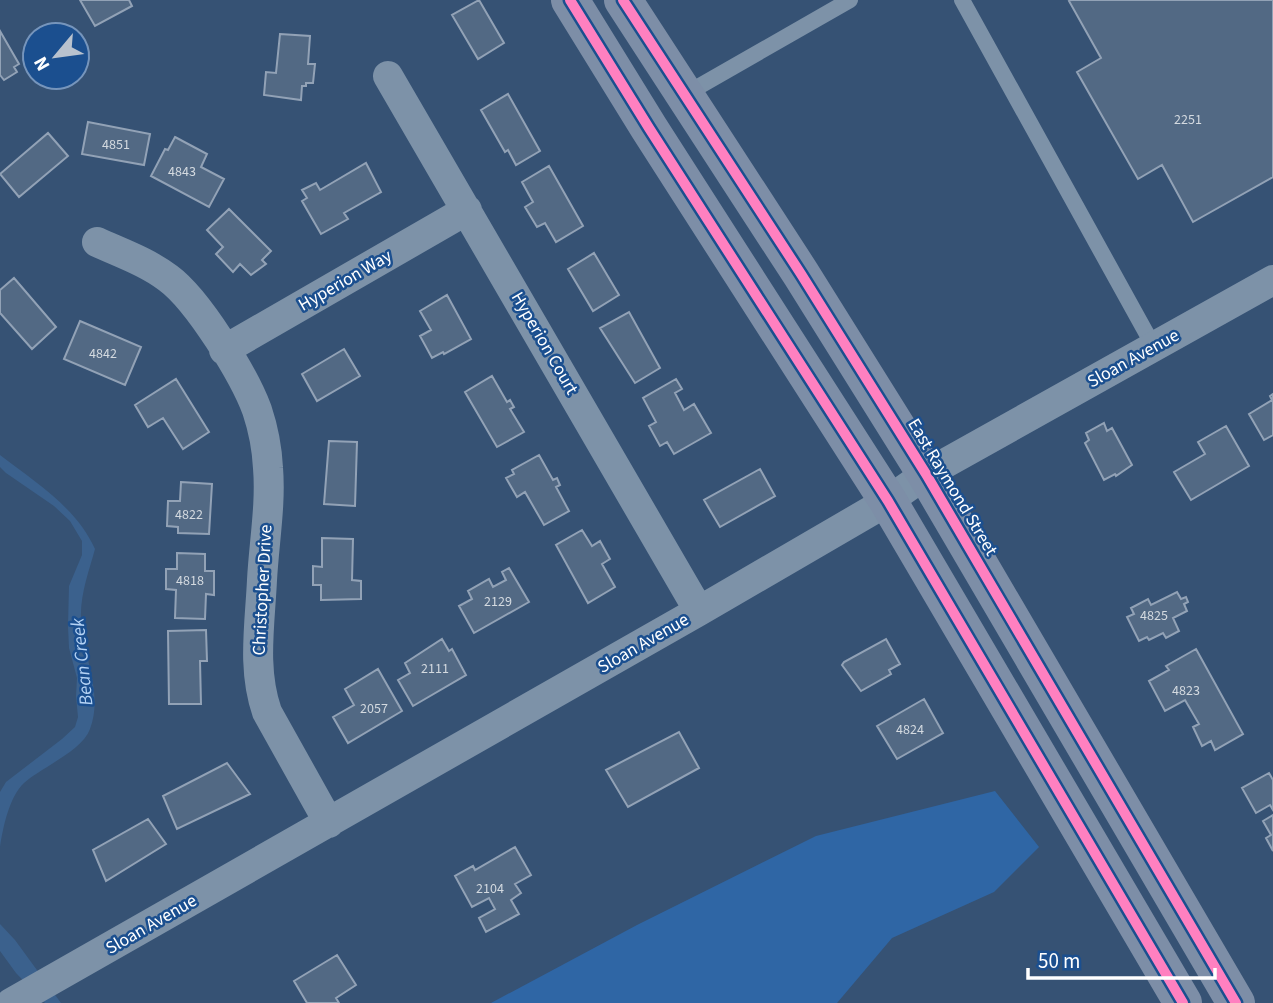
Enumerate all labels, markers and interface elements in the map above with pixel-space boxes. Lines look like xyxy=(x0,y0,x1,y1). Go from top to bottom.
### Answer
north arrow xyxy=(21,21,91,91)
text: N xyxy=(28,51,57,76)
house number: 2251 xyxy=(1174,110,1202,130)
house number: 4851 xyxy=(102,135,130,155)
house number: 4843 xyxy=(168,162,196,182)
street label: Hyperion Way xyxy=(294,243,397,317)
street label: Hyperion Court xyxy=(505,287,584,399)
street label: Sloan Avenue xyxy=(1083,323,1184,394)
house number: 4842 xyxy=(89,344,117,364)
street label: East Raymond Street xyxy=(902,414,1004,561)
house number: 4822 xyxy=(175,505,203,525)
street label: Christopher Drive xyxy=(247,524,278,656)
house number: 4818 xyxy=(176,571,204,591)
house number: 2129 xyxy=(484,592,512,612)
house number: 4825 xyxy=(1140,606,1168,626)
street label: Sloan Avenue xyxy=(593,607,694,680)
water label: Bean Creek xyxy=(64,616,101,707)
house number: 2111 xyxy=(421,659,449,679)
house number: 4823 xyxy=(1172,681,1200,701)
house number: 2057 xyxy=(360,699,388,719)
house number: 4824 xyxy=(896,720,924,740)
house number: 2104 xyxy=(476,879,504,899)
street label: Sloan Avenue xyxy=(101,888,202,961)
scale bar xyxy=(1028,936,1215,980)
text: 50 m xyxy=(1038,946,1080,976)

